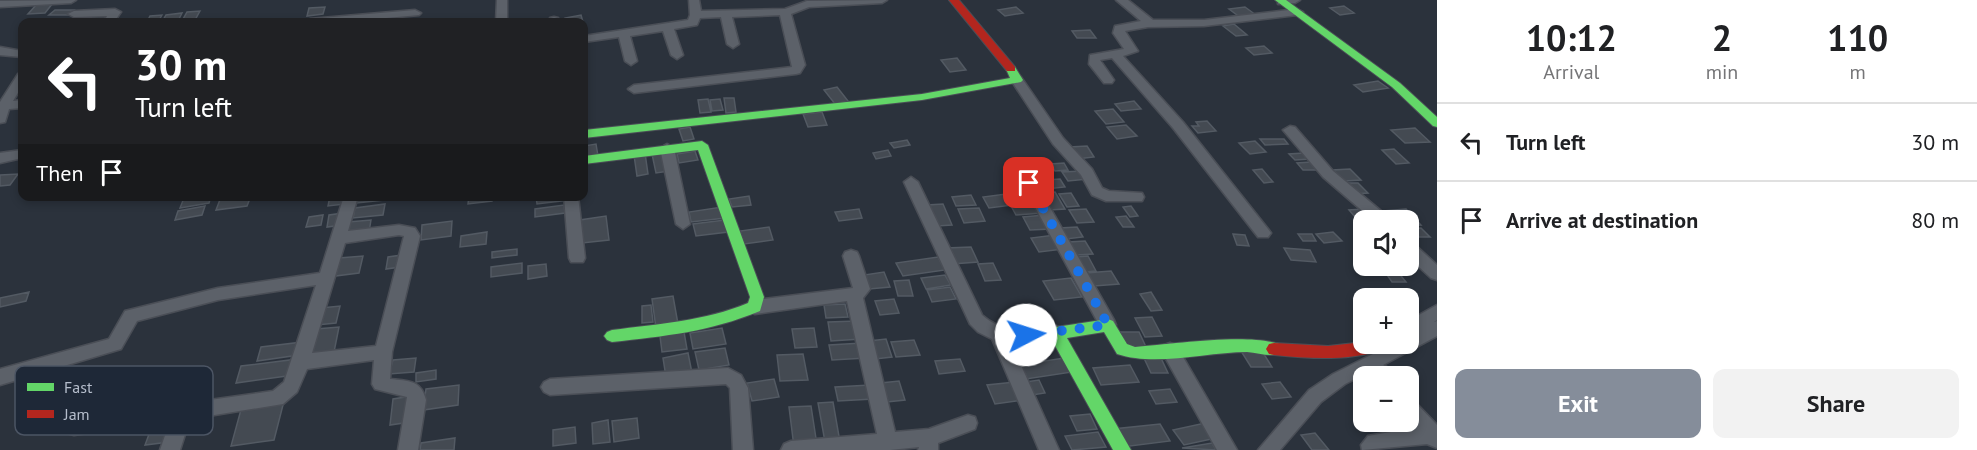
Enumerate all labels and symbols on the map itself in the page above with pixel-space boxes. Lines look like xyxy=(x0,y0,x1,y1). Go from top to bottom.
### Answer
pin xyxy=(1003,157,1054,208)
position arrow xyxy=(994,303,1058,367)
legend xyxy=(15,366,213,435)
text: Fast xyxy=(64,377,93,397)
text: Jam xyxy=(63,404,90,424)

